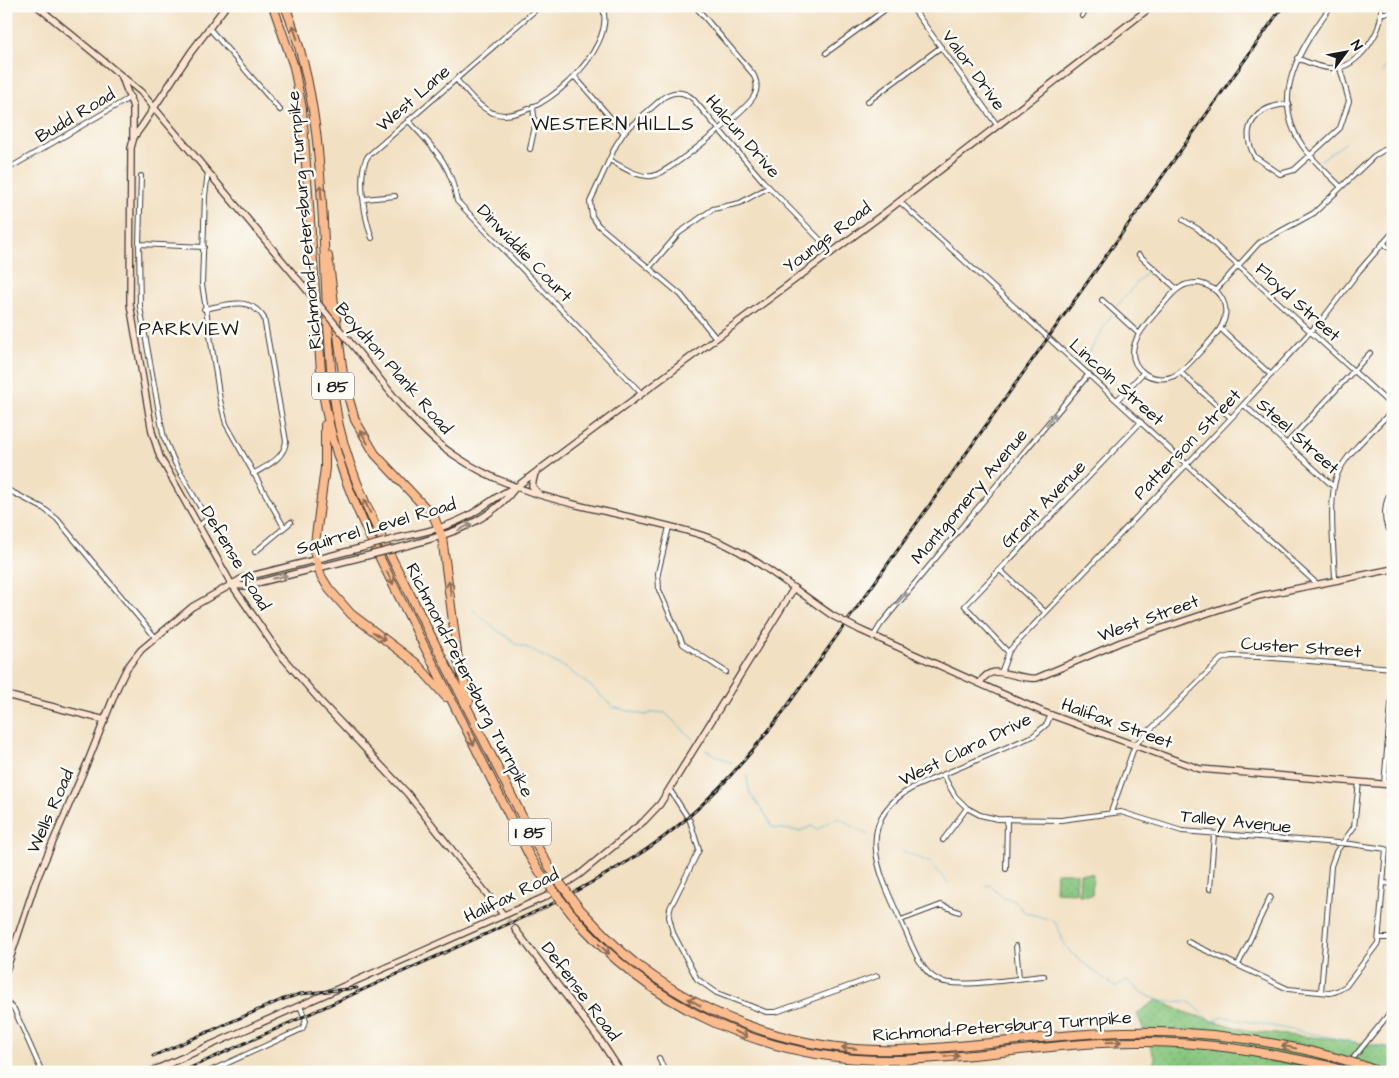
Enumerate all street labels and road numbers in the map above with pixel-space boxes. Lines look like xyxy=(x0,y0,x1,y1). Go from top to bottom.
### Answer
street label: Valor Drive xyxy=(936,25,1011,116)
street label: West Lane xyxy=(371,59,456,138)
street label: Budd Road xyxy=(31,82,120,149)
street label: Richmond-Petersburg Turnpike xyxy=(281,89,329,350)
street label: Halcun Drive xyxy=(699,89,786,184)
street label: Youngs Road xyxy=(778,196,877,280)
street label: Dinwiddie Court xyxy=(471,199,579,309)
street label: Floyd Street xyxy=(1249,257,1346,349)
street label: Boydton Plank Road xyxy=(328,297,458,440)
street label: Lincoln Street xyxy=(1064,333,1170,432)
road number: I 85 xyxy=(312,372,354,400)
street label: Patterson Street xyxy=(1128,383,1247,505)
street label: Steel Street xyxy=(1251,392,1345,481)
street label: Montgomery Avenue xyxy=(905,423,1035,570)
street label: Grant Avenue xyxy=(995,455,1092,554)
street label: Squirrel Level Road xyxy=(293,492,459,561)
street label: Defense Road xyxy=(194,501,277,615)
street label: Richmond-Petersburg Turnpike xyxy=(399,559,540,802)
street label: West Street xyxy=(1094,588,1203,648)
street label: Custer Street xyxy=(1240,631,1363,664)
street label: Halifax Street xyxy=(1058,692,1177,755)
street label: West Clara Drive xyxy=(895,706,1036,792)
street label: Wells Road xyxy=(21,765,80,857)
street label: Talley Avenue xyxy=(1179,803,1293,841)
road number: I 85 xyxy=(509,819,551,846)
street label: Halifax Road xyxy=(460,862,563,929)
street label: Defense Road xyxy=(535,937,626,1046)
street label: Richmond-Petersburg Turnpike xyxy=(872,1005,1133,1049)

